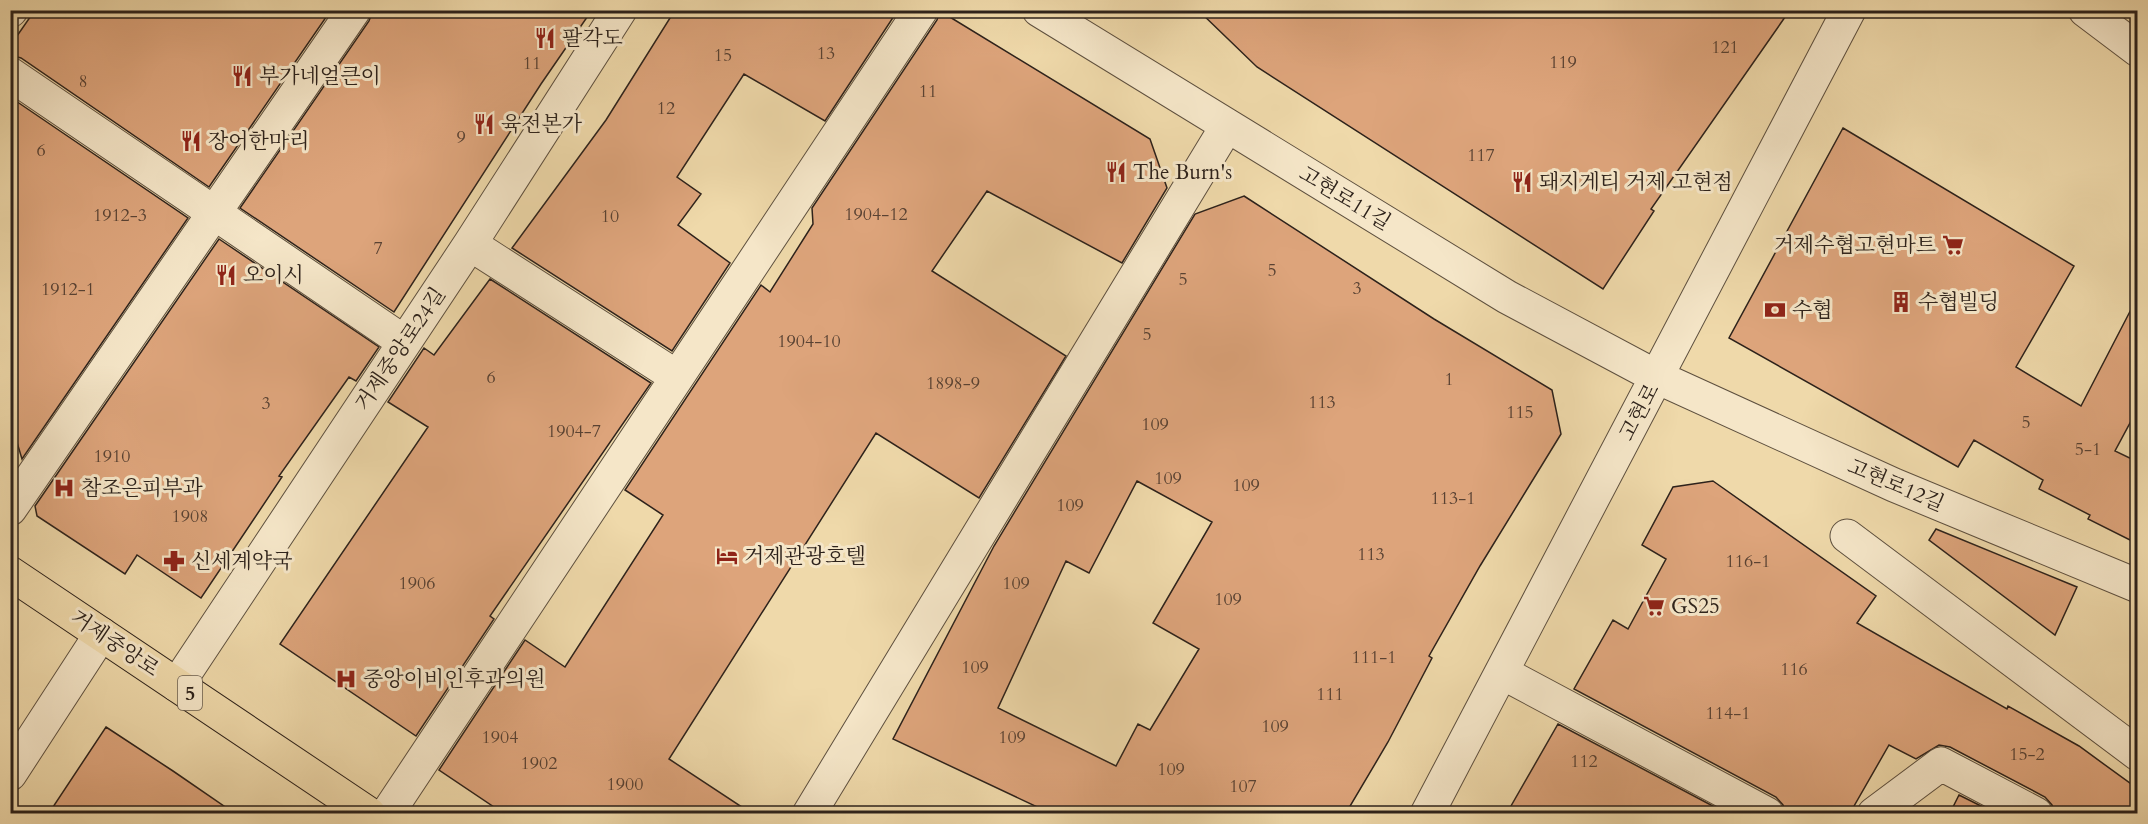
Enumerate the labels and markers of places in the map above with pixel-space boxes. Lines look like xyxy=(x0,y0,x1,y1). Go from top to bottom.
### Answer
place label: 팔각도 xyxy=(562,24,623,53)
restaurant icon: 팔각도 xyxy=(533,26,557,50)
place label: 부가네얼큰이 xyxy=(259,62,381,91)
restaurant icon: 부가네얼큰이 xyxy=(230,64,254,88)
place label: 육전본가 xyxy=(501,110,583,139)
restaurant icon: 육전본가 xyxy=(472,112,496,136)
place label: 장어한마리 xyxy=(208,127,309,156)
restaurant icon: 장어한마리 xyxy=(179,129,203,153)
place label: The Burn's xyxy=(1133,158,1232,187)
restaurant icon: The Burn's xyxy=(1104,160,1128,184)
place label: 돼지게티 거제 고현점 xyxy=(1539,168,1733,197)
restaurant icon: 돼지게티 거제 고현점 xyxy=(1510,170,1534,194)
place label: 거제수협고현마트 xyxy=(1774,231,1936,260)
supermarket icon: 거제수협고현마트 xyxy=(1941,233,1965,257)
place label: 오이시 xyxy=(243,261,304,290)
restaurant icon: 오이시 xyxy=(214,263,238,287)
place label: 수협빌딩 xyxy=(1918,288,1999,317)
building icon: 수협빌딩 xyxy=(1889,290,1913,314)
place label: 수협 xyxy=(1792,296,1833,325)
bank icon: 수협 xyxy=(1763,298,1787,322)
place label: 참조은피부과 xyxy=(81,474,203,503)
hospital icon: 참조은피부과 xyxy=(52,476,76,500)
place label: 거제관광호텔 xyxy=(744,542,866,571)
hotel icon: 거제관광호텔 xyxy=(715,544,739,568)
place label: 신세계약국 xyxy=(191,547,292,576)
pharmacy icon: 신세계약국 xyxy=(162,549,186,573)
place label: GS25 xyxy=(1671,592,1720,621)
supermarket icon: GS25 xyxy=(1642,594,1666,618)
place label: 중앙이비인후과의원 xyxy=(363,665,546,694)
hospital icon: 중앙이비인후과의원 xyxy=(334,667,358,691)

